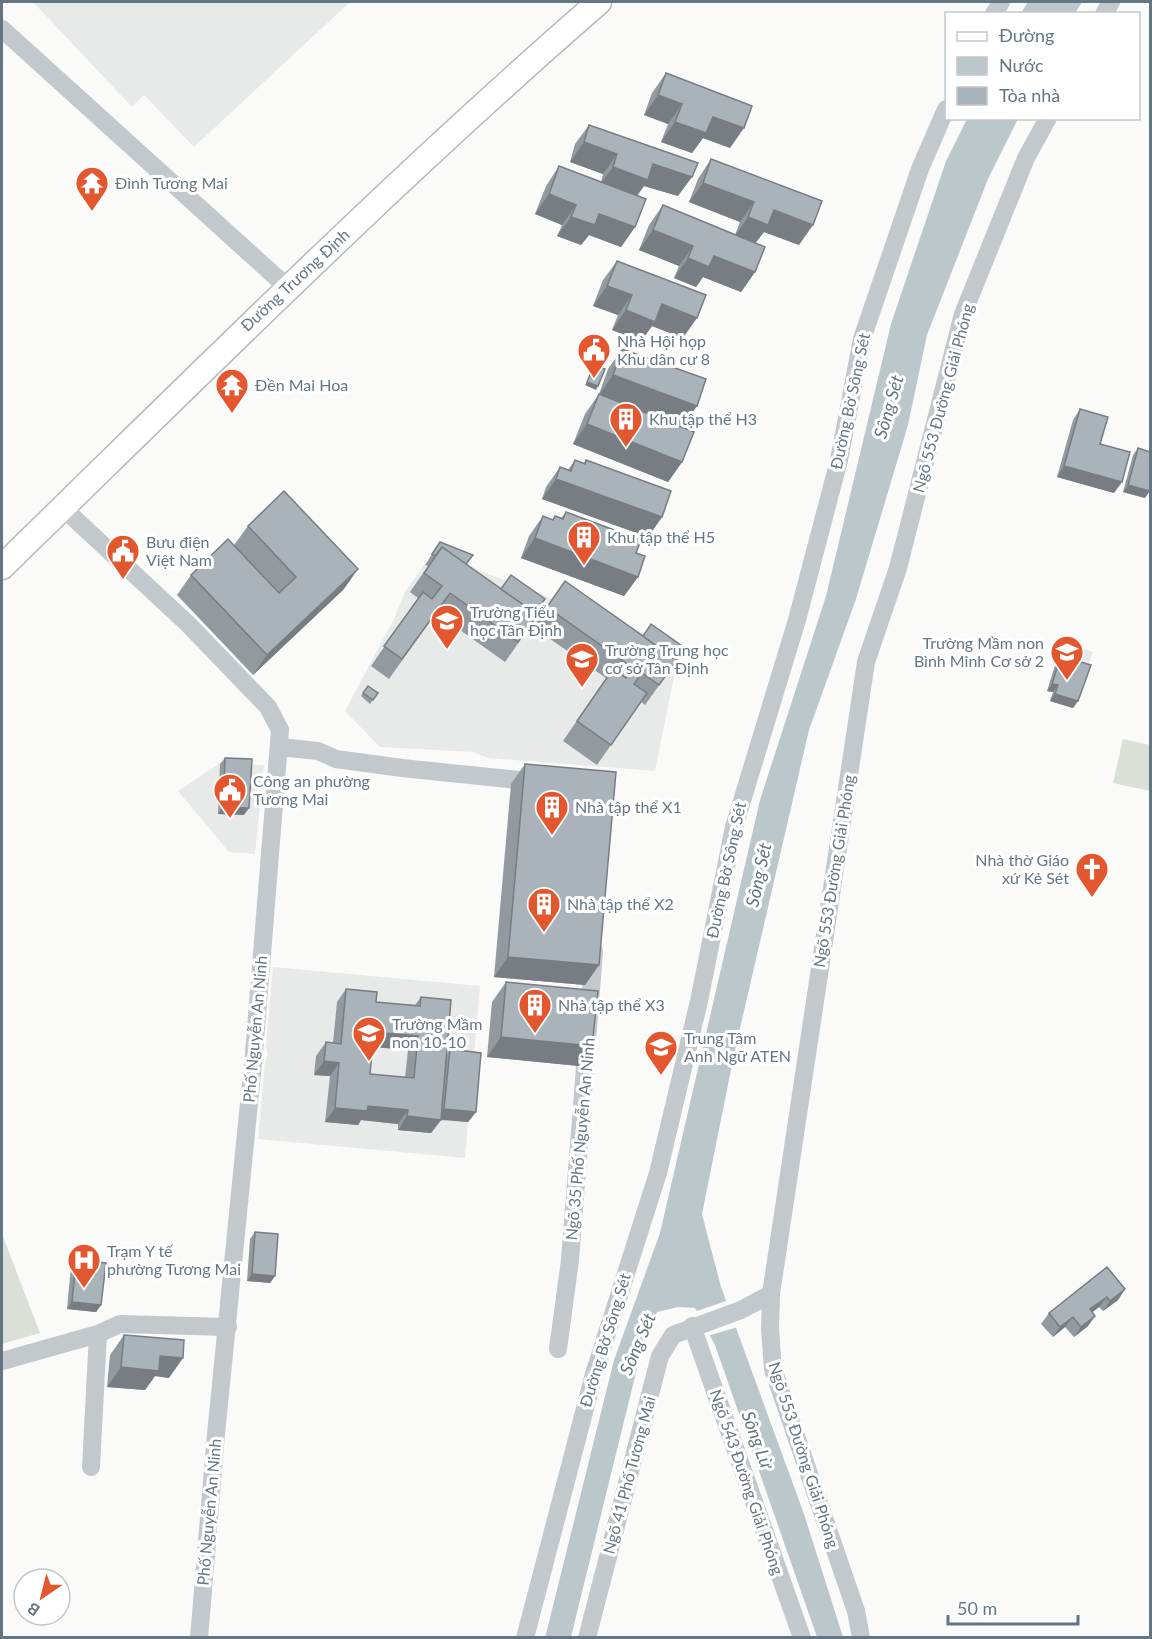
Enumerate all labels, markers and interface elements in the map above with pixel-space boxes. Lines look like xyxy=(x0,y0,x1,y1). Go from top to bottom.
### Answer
legend xyxy=(945,12,1140,120)
text: Đường xyxy=(999,24,1054,46)
text: Nước xyxy=(999,54,1044,76)
text: Tòa nhà xyxy=(999,84,1060,106)
temple icon: Đình Tương Mai xyxy=(74,165,110,212)
place label: Đình Tương Mai xyxy=(115,173,228,192)
street label: Đường Trương Định xyxy=(236,224,353,335)
street label: Ngõ 553 Đường Giải Phóng xyxy=(908,301,977,494)
place label: Nhà Hội họp Khu dân cư 8 xyxy=(617,331,710,368)
street label: Đường Bờ Sông Sét xyxy=(826,331,873,471)
public building icon: Nhà Hội họp Khu dân cư 8 xyxy=(576,332,612,379)
temple icon: Đền Mai Hoa xyxy=(214,367,250,414)
water label: Sông Sét xyxy=(869,372,908,441)
place label: Đền Mai Hoa xyxy=(255,375,348,394)
building icon: Khu tập thể H3 xyxy=(608,401,644,448)
place label: Khu tập thể H3 xyxy=(649,409,757,428)
building icon: Khu tập thể H5 xyxy=(566,519,602,566)
place label: Khu tập thể H5 xyxy=(607,527,715,546)
place label: Bưu điện Việt Nam xyxy=(146,532,212,569)
public building icon: Bưu điện Việt Nam xyxy=(105,533,141,580)
place label: Trường Tiểu học Tân Định xyxy=(470,602,562,639)
school or university icon: Trường Tiểu học Tân Định xyxy=(429,603,465,650)
place label: Trường Mầm non Bình Minh Cơ sở 2 xyxy=(914,633,1044,670)
school or university icon: Trường Mầm non Bình Minh Cơ sở 2 xyxy=(1049,634,1085,681)
place label: Trường Trung học cơ sở Tân Định xyxy=(605,640,729,677)
school or university icon: Trường Trung học cơ sở Tân Định xyxy=(564,641,600,688)
place label: Công an phường Tương Mai xyxy=(253,771,370,808)
public building icon: Công an phường Tương Mai xyxy=(212,772,248,819)
street label: Ngõ 553 Đường Giải Phóng xyxy=(809,773,858,969)
building icon: Nhà tập thể X1 xyxy=(534,789,570,836)
place label: Nhà tập thể X1 xyxy=(575,797,682,816)
street label: Đường Bờ Sông Sét xyxy=(702,800,749,940)
water label: Sông Sét xyxy=(741,840,776,909)
place label: Nhà thờ Giáo xứ Kẻ Sét xyxy=(975,850,1069,887)
church icon: Nhà thờ Giáo xứ Kẻ Sét xyxy=(1074,851,1110,898)
building icon: Nhà tập thể X2 xyxy=(526,886,562,933)
place label: Nhà tập thể X2 xyxy=(567,894,674,913)
street label: Phố Nguyễn An Ninh xyxy=(239,955,270,1103)
building icon: Nhà tập thể X3 xyxy=(517,987,553,1034)
place label: Nhà tập thể X3 xyxy=(558,995,665,1014)
place label: Trường Mầm non 10-10 xyxy=(392,1014,482,1051)
school or university icon: Trường Mầm non 10-10 xyxy=(351,1015,387,1062)
place label: Trung Tâm Anh Ngữ ATEN xyxy=(684,1028,791,1065)
school or university icon: Trung Tâm Anh Ngữ ATEN xyxy=(643,1029,679,1076)
street label: Ngõ 35 Phố Nguyễn An Ninh xyxy=(561,1037,598,1241)
place label: Trạm Y tế phường Tương Mai xyxy=(107,1241,241,1278)
hospital icon: Trạm Y tế phường Tương Mai xyxy=(66,1242,102,1289)
street label: Đường Bờ Sông Sét xyxy=(575,1270,634,1409)
water label: Sông Sét xyxy=(614,1309,660,1378)
street label: Ngõ 553 Đường Giải Phóng xyxy=(765,1359,844,1550)
street label: Ngõ 543 Đường Giải Phóng xyxy=(707,1387,788,1577)
street label: Ngõ 41 Phố Tương Mai xyxy=(598,1394,659,1556)
water label: Sông Lừ xyxy=(737,1408,779,1473)
street label: Phố Nguyễn An Ninh xyxy=(193,1438,224,1586)
north arrow xyxy=(12,1567,72,1627)
scale bar xyxy=(948,1588,1078,1626)
text: 50 m xyxy=(957,1597,997,1619)
text: B xyxy=(23,1599,43,1621)

